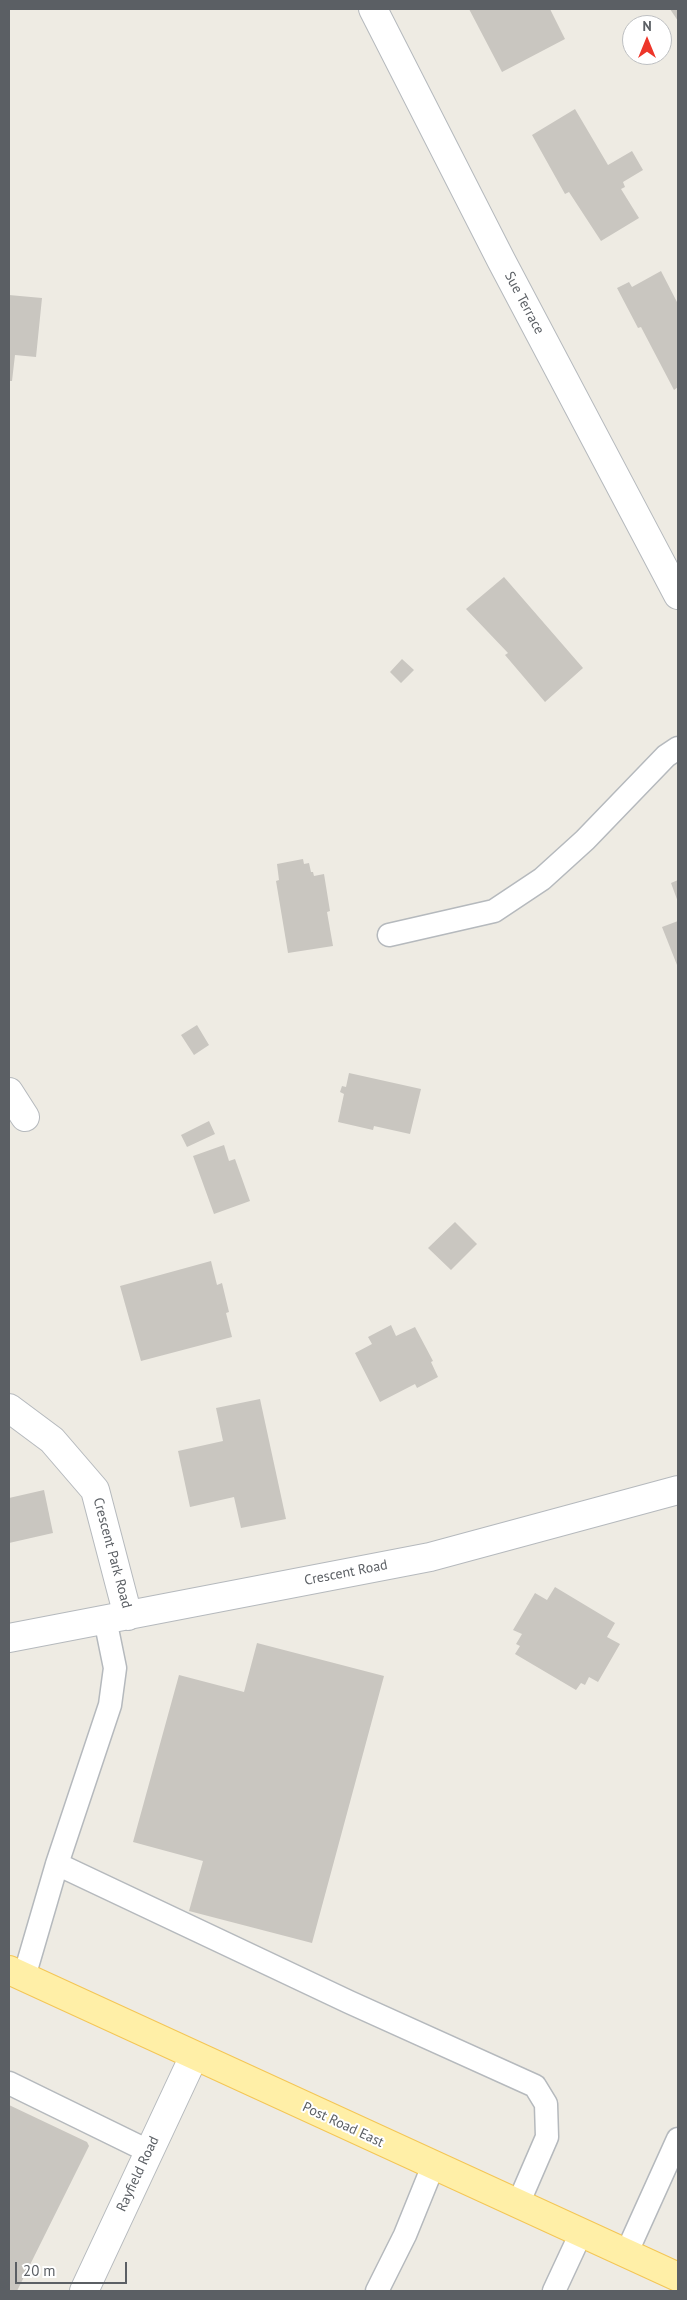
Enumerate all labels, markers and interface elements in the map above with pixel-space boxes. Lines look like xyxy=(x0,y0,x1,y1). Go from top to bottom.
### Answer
north arrow xyxy=(622,15,672,65)
text: N xyxy=(642,17,652,35)
street label: Sue Terrace xyxy=(501,269,547,337)
street label: Crescent Park Road xyxy=(89,1496,135,1610)
street label: Crescent Road xyxy=(303,1557,389,1589)
street label: Post Road East xyxy=(300,2099,386,2151)
street label: Rayfield Road xyxy=(113,2134,163,2214)
scale bar xyxy=(18,2252,130,2284)
text: 20 m xyxy=(23,2261,56,2280)

